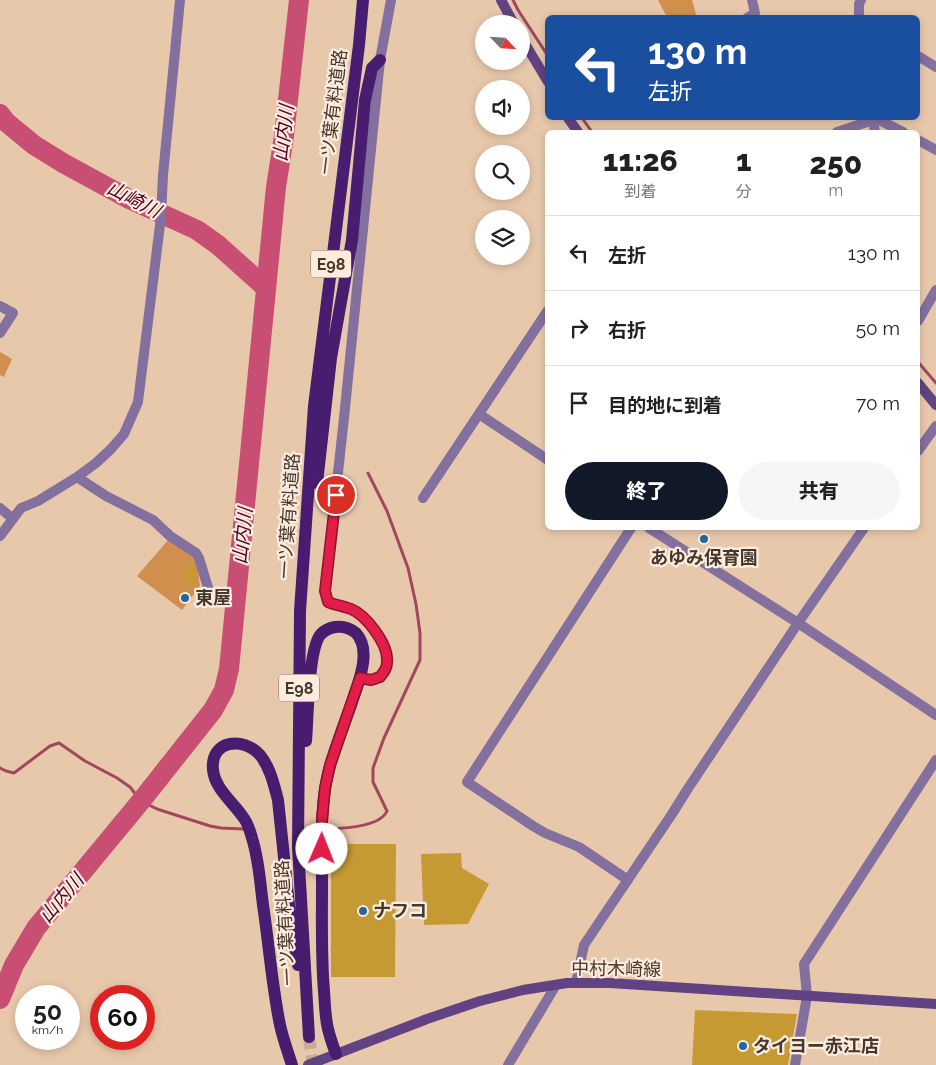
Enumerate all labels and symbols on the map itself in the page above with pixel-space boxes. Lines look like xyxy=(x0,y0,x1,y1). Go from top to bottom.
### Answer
north arrow xyxy=(475,15,530,70)
street label: 一ツ葉有料道路 xyxy=(314,48,351,176)
water label: 山内川 xyxy=(269,101,298,163)
water label: 山崎川 xyxy=(104,176,166,223)
road number: E98 xyxy=(311,250,351,278)
street label: 一ツ葉有料道路 xyxy=(274,452,303,580)
pin xyxy=(315,474,357,516)
water label: 山内川 xyxy=(228,505,256,566)
marker: あゆみ保育園 xyxy=(698,533,710,545)
place label: あゆみ保育園 xyxy=(650,547,758,568)
place label: 東屋 xyxy=(195,587,231,608)
marker: 東屋 xyxy=(179,592,191,604)
road number: E98 xyxy=(279,674,319,701)
position arrow xyxy=(295,822,347,874)
street label: 一ツ葉有料道路 xyxy=(271,860,298,986)
water label: 山内川 xyxy=(34,868,89,927)
place label: ナフコ xyxy=(373,900,427,921)
marker: ナフコ xyxy=(357,905,369,917)
street label: 中村木崎線 xyxy=(571,957,661,980)
speed limit sign: 60 xyxy=(90,985,155,1050)
place label: タイヨー赤江店 xyxy=(753,1035,879,1056)
marker: タイヨー赤江店 xyxy=(737,1040,749,1052)

